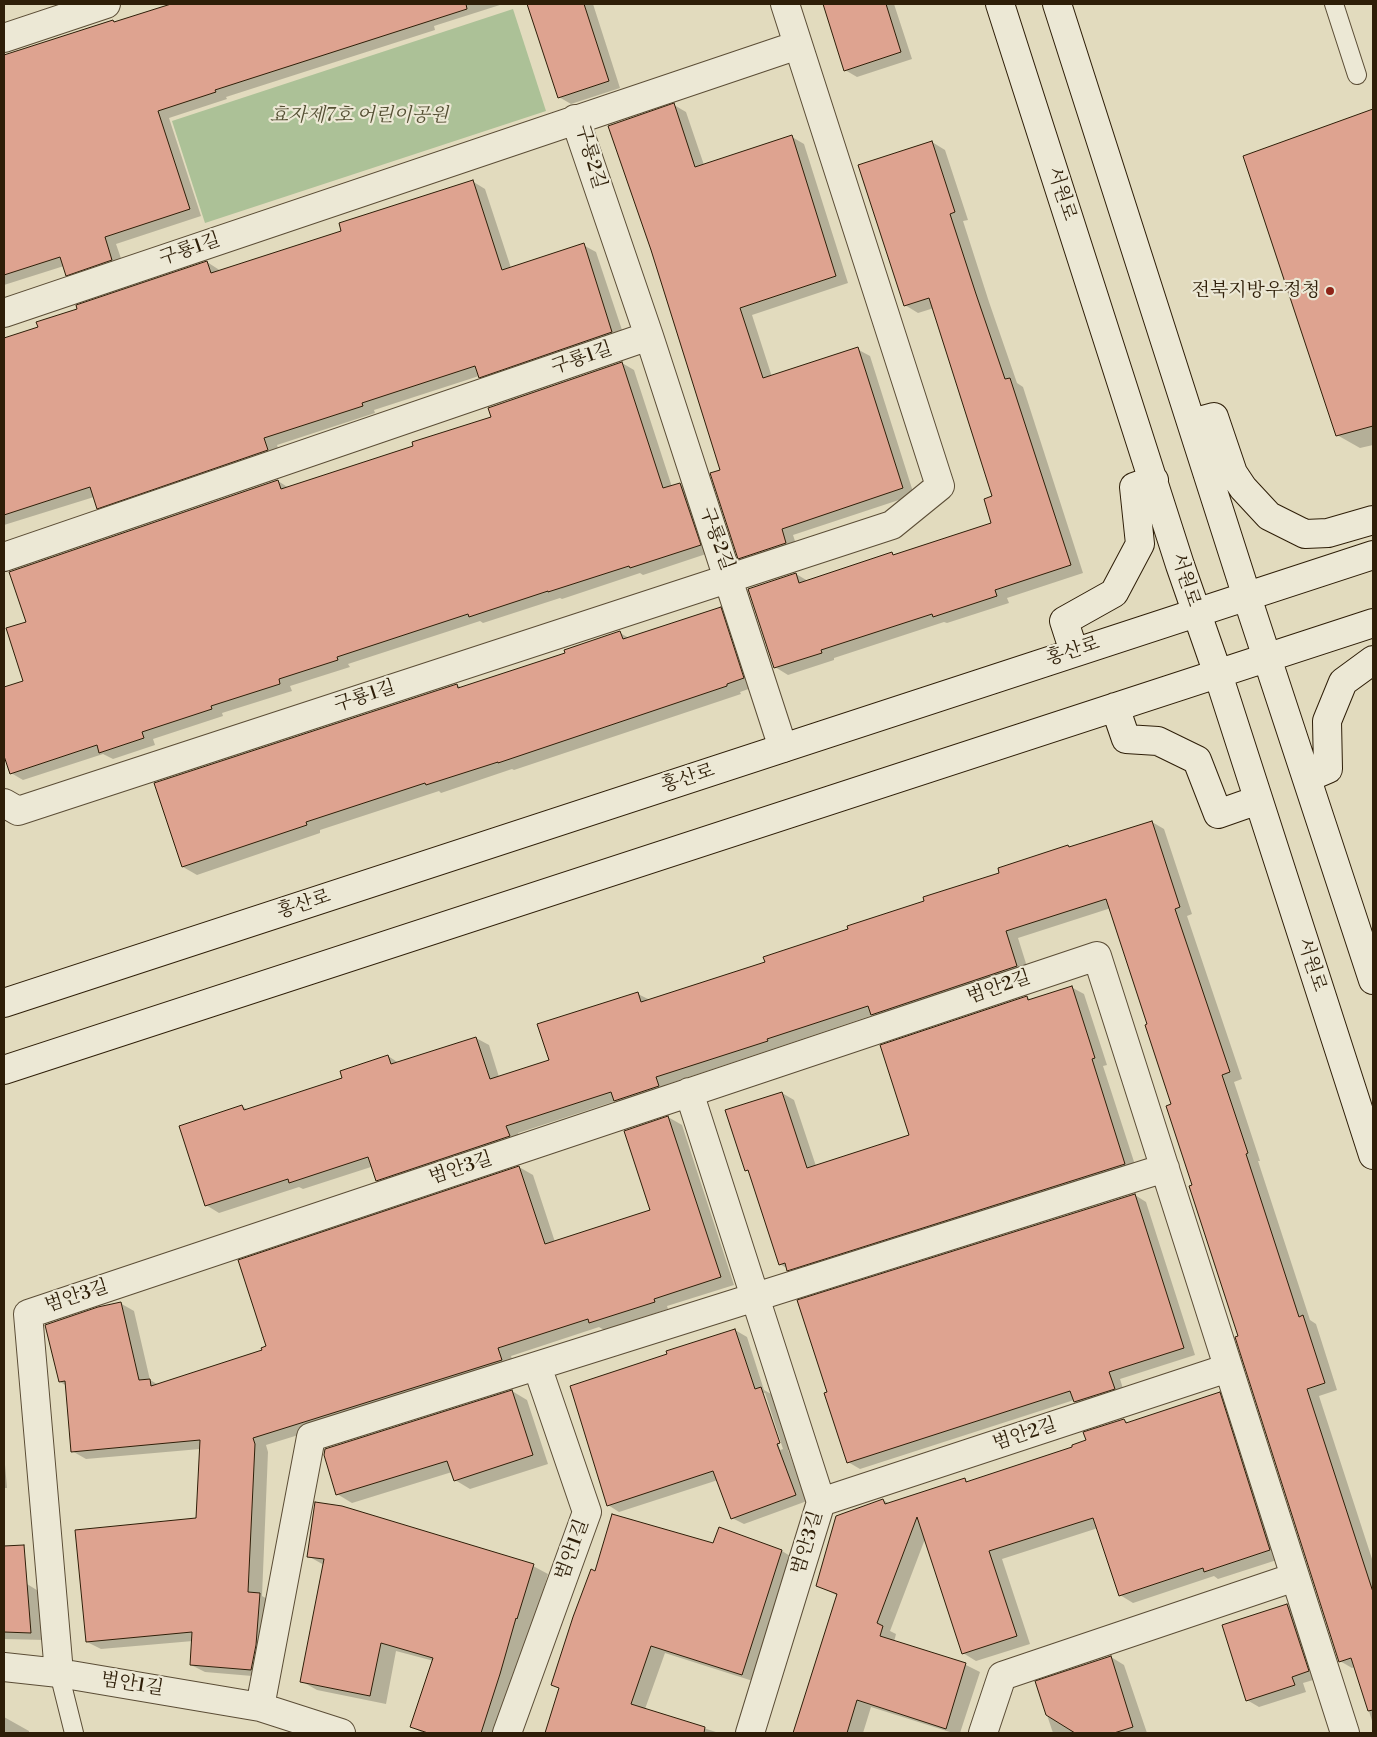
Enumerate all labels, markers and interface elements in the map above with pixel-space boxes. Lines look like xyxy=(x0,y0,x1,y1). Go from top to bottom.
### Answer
park label: 효자제7호 어린이공원 xyxy=(270,105,448,127)
street label: 구룡2길 xyxy=(570,122,610,192)
street label: 서원로 xyxy=(1042,164,1080,224)
street label: 구룡1길 xyxy=(156,229,224,271)
place label: 전북지방우정청 xyxy=(1192,280,1320,302)
marker: 전북지방우정청 xyxy=(1324,285,1336,297)
street label: 구룡1길 xyxy=(548,338,616,380)
street label: 구룡2길 xyxy=(694,504,738,574)
street label: 서원로 xyxy=(1166,550,1204,610)
street label: 홍산로 xyxy=(1043,633,1103,671)
street label: 구룡1길 xyxy=(331,676,399,718)
street label: 홍산로 xyxy=(658,760,718,798)
street label: 홍산로 xyxy=(274,886,334,924)
street label: 서원로 xyxy=(1292,935,1330,995)
street label: 범안2길 xyxy=(964,966,1034,1010)
street label: 범안3길 xyxy=(426,1148,496,1190)
street label: 범안3길 xyxy=(42,1276,112,1318)
street label: 범안2길 xyxy=(990,1414,1060,1456)
street label: 범안3길 xyxy=(788,1508,828,1578)
street label: 범안1길 xyxy=(551,1516,595,1584)
street label: 범안1길 xyxy=(99,1669,165,1701)

